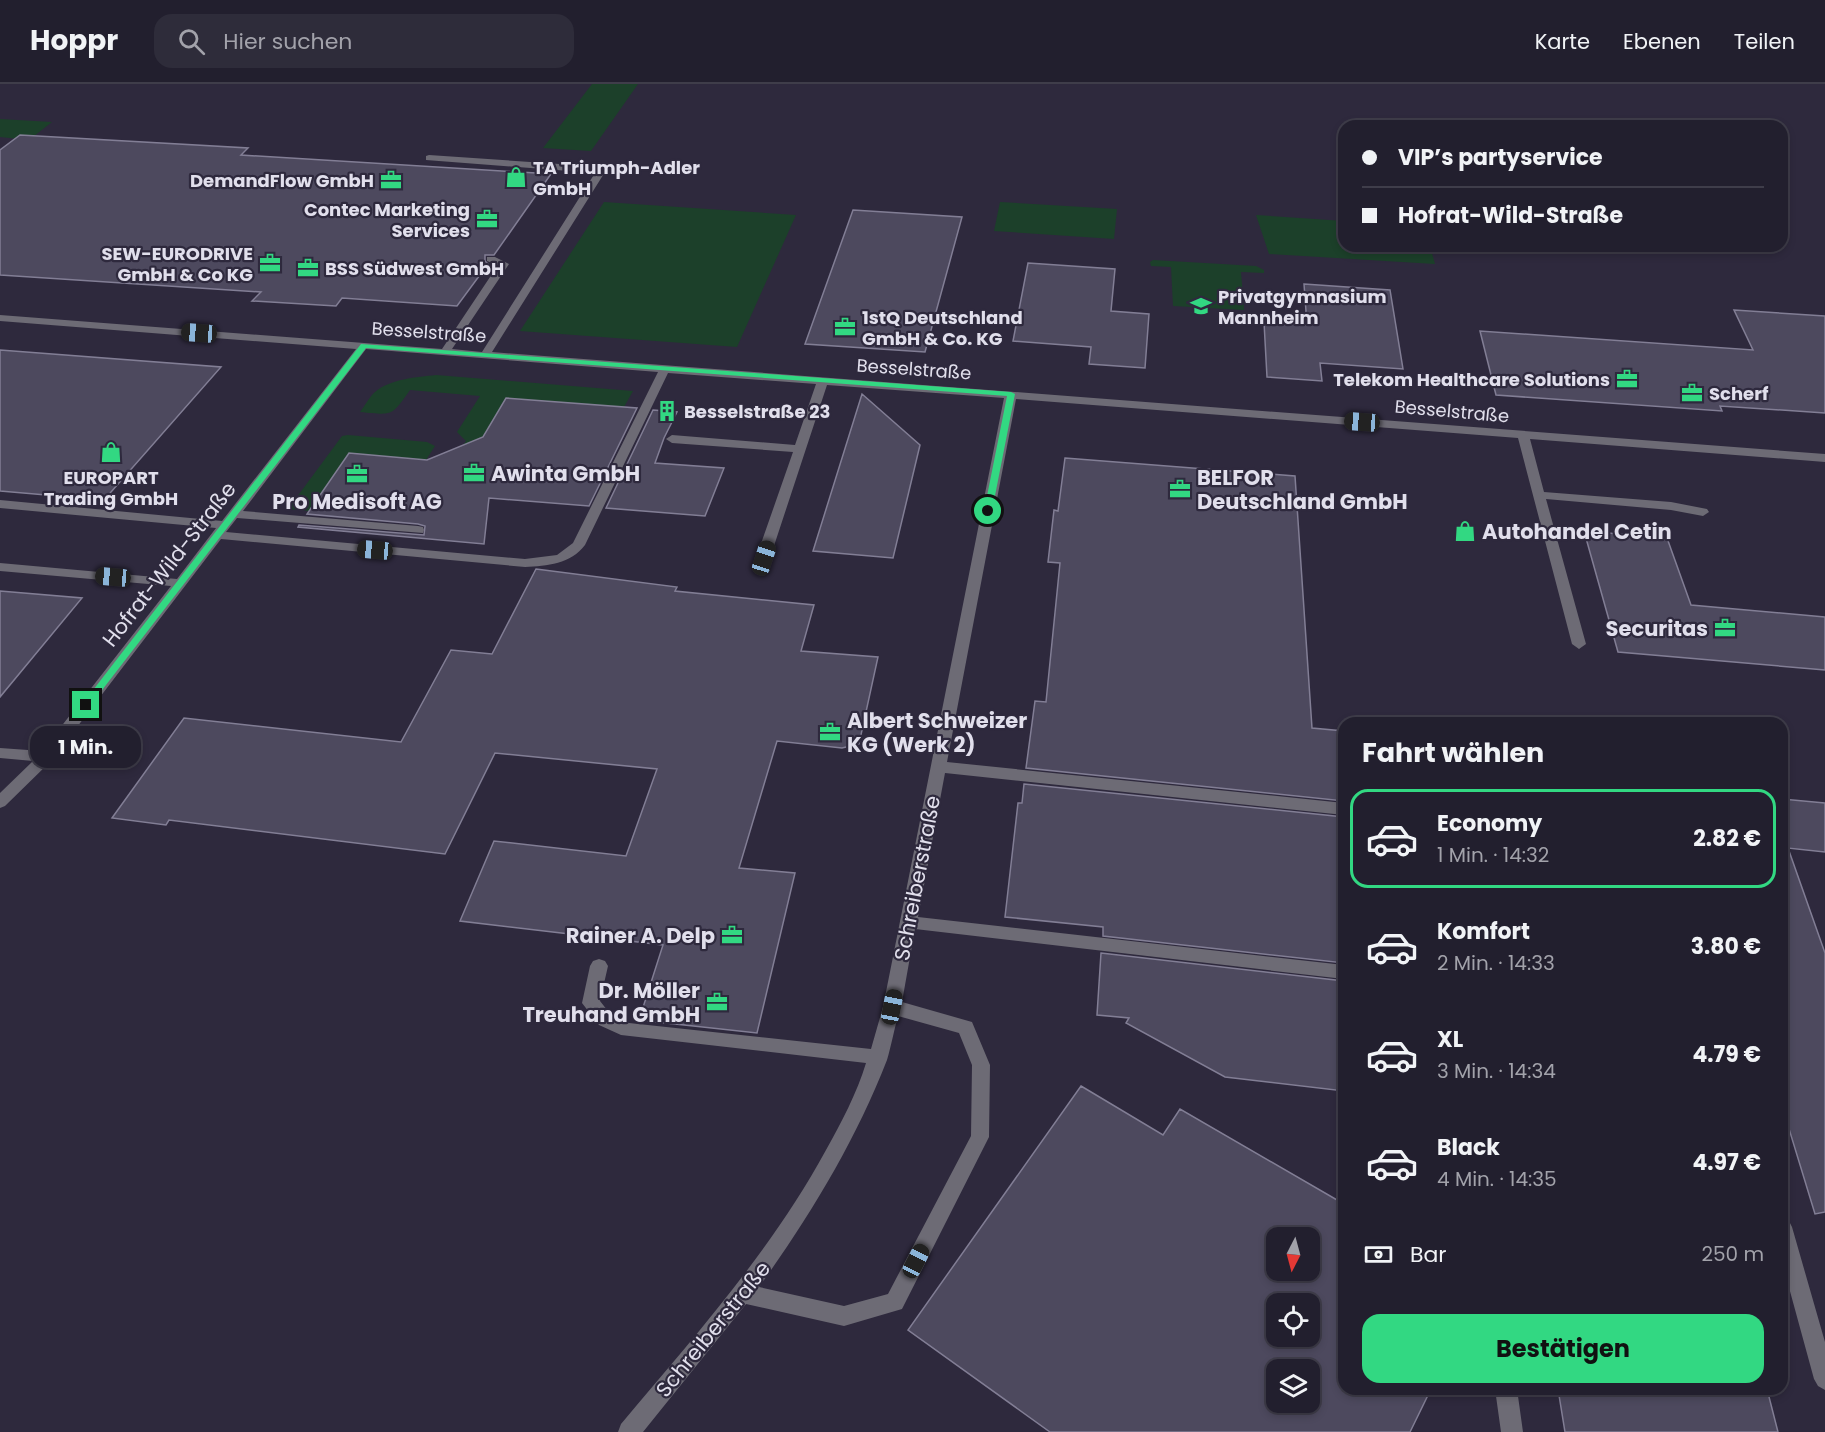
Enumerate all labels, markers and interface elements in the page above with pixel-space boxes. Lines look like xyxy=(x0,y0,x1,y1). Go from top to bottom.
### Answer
search box xyxy=(154,14,574,68)
text: Hoppr xyxy=(30,21,118,60)
icon: search xyxy=(175,25,208,58)
text: Hier suchen xyxy=(223,26,352,57)
text: Karte xyxy=(1535,27,1590,56)
text: Ebenen xyxy=(1623,27,1701,56)
text: Teilen xyxy=(1734,27,1795,56)
text: VIP’s partyservice xyxy=(1398,142,1603,173)
place label: TA Triumph-Adler GmbH xyxy=(533,155,700,201)
shop icon: TA Triumph-Adler GmbH xyxy=(504,165,528,189)
place label: DemandFlow GmbH xyxy=(190,168,374,193)
office icon: DemandFlow GmbH xyxy=(379,168,403,192)
place label: Contec Marketing Services xyxy=(304,197,470,243)
text: Hofrat-Wild-Straße xyxy=(1398,200,1623,231)
office icon: Contec Marketing Services xyxy=(475,207,499,231)
place label: SEW-EURODRIVE GmbH & Co KG xyxy=(101,241,253,287)
office icon: SEW-EURODRIVE GmbH & Co KG xyxy=(258,251,282,275)
office icon: BSS Südwest GmbH xyxy=(296,256,320,280)
place label: BSS Südwest GmbH xyxy=(325,256,504,281)
place label: Privatgymnasium Mannheim xyxy=(1218,284,1387,330)
school or university icon: Privatgymnasium Mannheim xyxy=(1189,294,1213,318)
place label: 1stQ Deutschland GmbH & Co. KG xyxy=(862,305,1023,351)
office icon: 1stQ Deutschland GmbH & Co. KG xyxy=(833,315,857,339)
street label: Besselstraße xyxy=(371,316,487,348)
car xyxy=(180,323,218,343)
street label: Besselstraße xyxy=(856,353,972,385)
place label: Telekom Healthcare Solutions xyxy=(1333,367,1610,392)
office icon: Telekom Healthcare Solutions xyxy=(1615,367,1639,391)
office icon: Scherf xyxy=(1680,381,1704,405)
place label: Scherf xyxy=(1709,381,1769,406)
street label: Besselstraße xyxy=(1394,394,1510,428)
building icon: Besselstraße 23 xyxy=(655,399,679,423)
place label: Besselstraße 23 xyxy=(684,399,830,424)
car xyxy=(1343,412,1381,432)
shop icon: EUROPART Trading GmbH xyxy=(99,440,123,464)
place label: Awinta GmbH xyxy=(491,459,640,488)
office icon: Awinta GmbH xyxy=(462,461,486,485)
office icon: Pro Medisoft AG xyxy=(345,462,369,486)
place label: BELFOR Deutschland GmbH xyxy=(1197,463,1408,516)
place label: EUROPART Trading GmbH xyxy=(44,465,178,511)
street label: Hofrat-Wild-Straße xyxy=(95,475,243,653)
office icon: BELFOR Deutschland GmbH xyxy=(1168,477,1192,501)
place label: Pro Medisoft AG xyxy=(272,487,442,516)
route start xyxy=(974,497,1001,524)
place label: Autohandel Cetin xyxy=(1482,517,1672,546)
shop icon: Autohandel Cetin xyxy=(1453,519,1477,543)
car xyxy=(750,538,778,578)
car xyxy=(356,539,394,561)
car xyxy=(94,566,132,588)
place label: Securitas xyxy=(1606,614,1708,643)
office icon: Securitas xyxy=(1713,616,1737,640)
route end xyxy=(72,691,99,718)
place label: Albert Schweizer KG (Werk 2) xyxy=(847,706,1027,759)
office icon: Albert Schweizer KG (Werk 2) xyxy=(818,720,842,744)
callout: 1 Min. xyxy=(31,726,142,768)
text: 1 Min. xyxy=(58,733,113,761)
text: Fahrt wählen xyxy=(1362,734,1544,771)
street label: Schreiberstraße xyxy=(887,793,947,963)
text: Economy xyxy=(1437,808,1542,839)
icon: car xyxy=(1365,812,1419,866)
text: 2.82 € xyxy=(1693,823,1761,854)
text: 1 Min. · 14:32 xyxy=(1437,841,1549,869)
text: Komfort xyxy=(1437,916,1530,947)
icon: car xyxy=(1365,920,1419,974)
place label: Rainer A. Delp xyxy=(566,921,715,950)
office icon: Rainer A. Delp xyxy=(720,923,744,947)
text: 3.80 € xyxy=(1691,931,1761,962)
text: 2 Min. · 14:33 xyxy=(1437,949,1555,977)
place label: Dr. Möller Treuhand GmbH xyxy=(522,976,700,1029)
car xyxy=(880,988,904,1026)
office icon: Dr. Möller Treuhand GmbH xyxy=(705,990,729,1014)
text: XL xyxy=(1437,1024,1463,1055)
icon: car xyxy=(1365,1028,1419,1082)
text: 4.79 € xyxy=(1692,1039,1761,1070)
text: 3 Min. · 14:34 xyxy=(1437,1057,1556,1085)
text: Black xyxy=(1437,1132,1500,1163)
icon: car xyxy=(1365,1136,1419,1190)
text: 4.97 € xyxy=(1692,1147,1761,1178)
text: 4 Min. · 14:35 xyxy=(1437,1165,1557,1193)
north arrow xyxy=(1266,1227,1320,1281)
map controls xyxy=(1266,1227,1320,1413)
icon: cash xyxy=(1362,1238,1395,1271)
text: Bar xyxy=(1410,1239,1447,1270)
text: 250 m xyxy=(1701,1240,1764,1268)
car xyxy=(900,1241,932,1281)
street label: Schreiberstraße xyxy=(649,1255,777,1403)
button: locate xyxy=(1266,1293,1320,1347)
button: Bestätigen xyxy=(1362,1314,1764,1383)
button: layers xyxy=(1266,1359,1320,1413)

